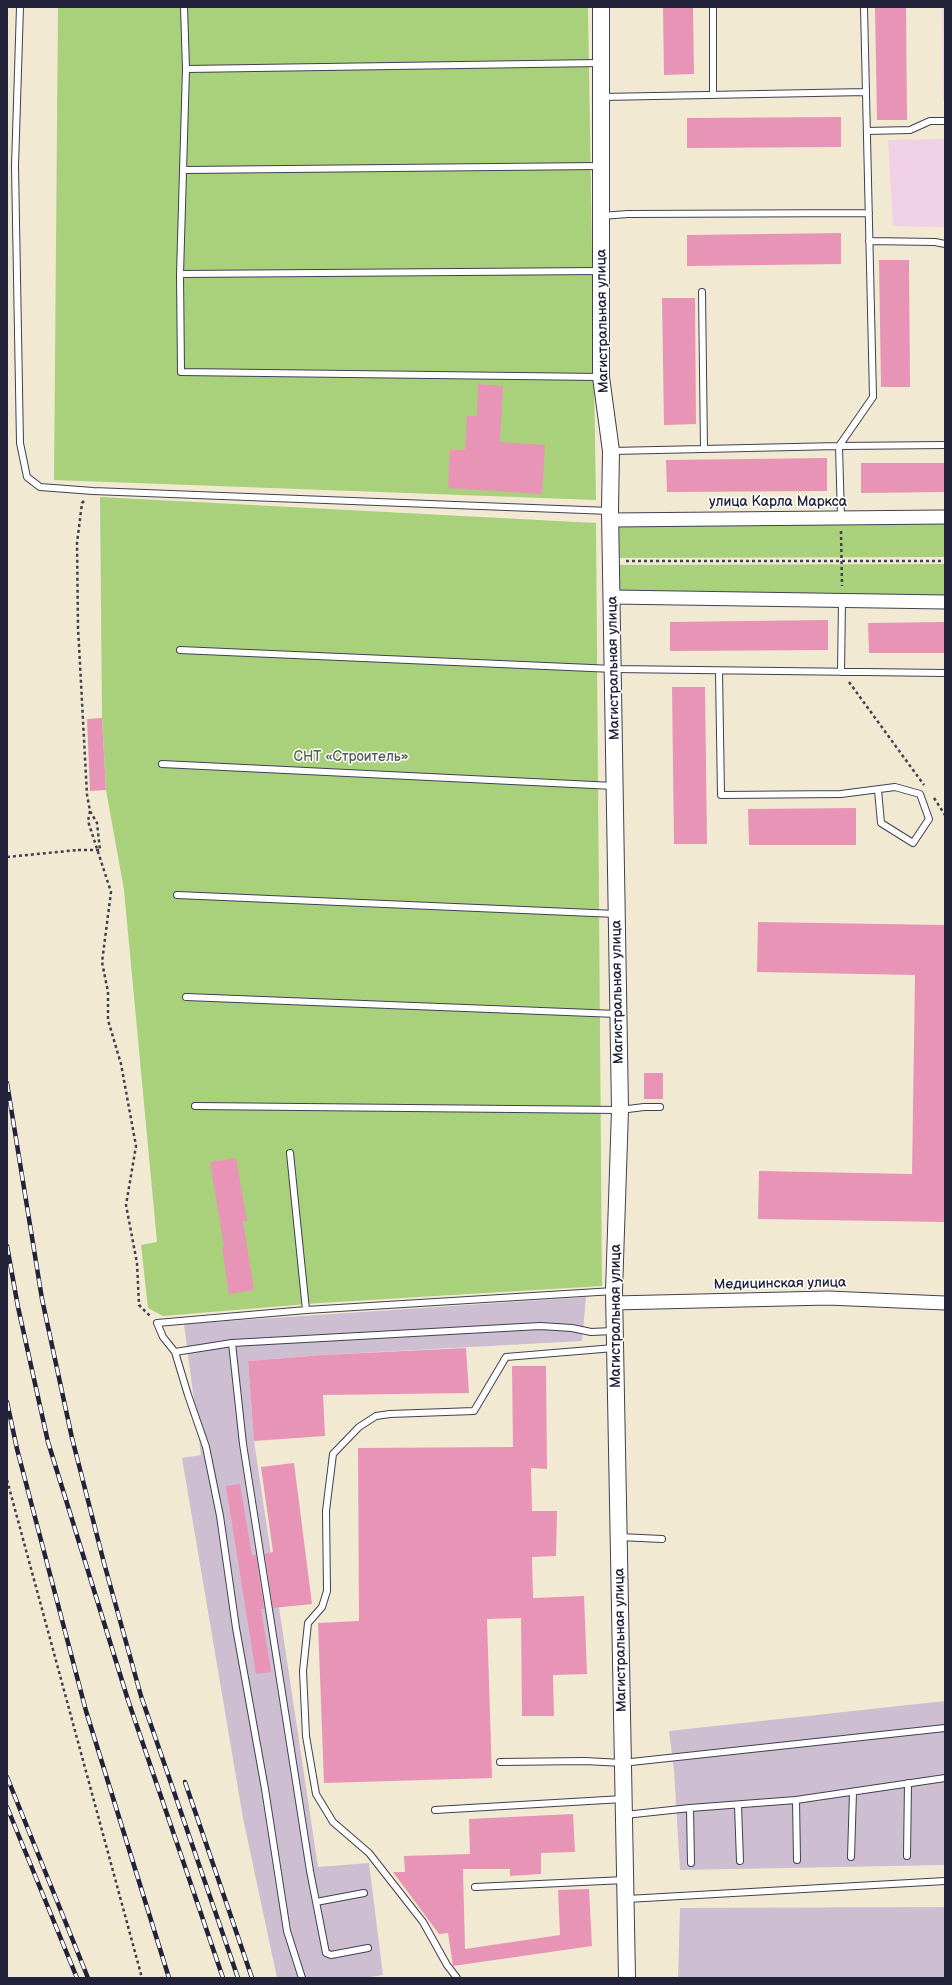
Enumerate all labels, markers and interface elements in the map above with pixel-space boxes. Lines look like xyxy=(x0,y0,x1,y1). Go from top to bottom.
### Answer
street label: Магистральная улица xyxy=(593,249,613,393)
street label: улица Карла Маркса xyxy=(709,494,847,510)
street label: Магистральная улица xyxy=(604,596,624,740)
park label: СНТ «Строитель» xyxy=(293,749,409,765)
street label: Магистральная улица xyxy=(608,920,628,1064)
street label: Магистральная улица xyxy=(608,1244,624,1388)
street label: Медицинская улица xyxy=(714,1274,846,1294)
street label: Магистральная улица xyxy=(611,1568,631,1712)

